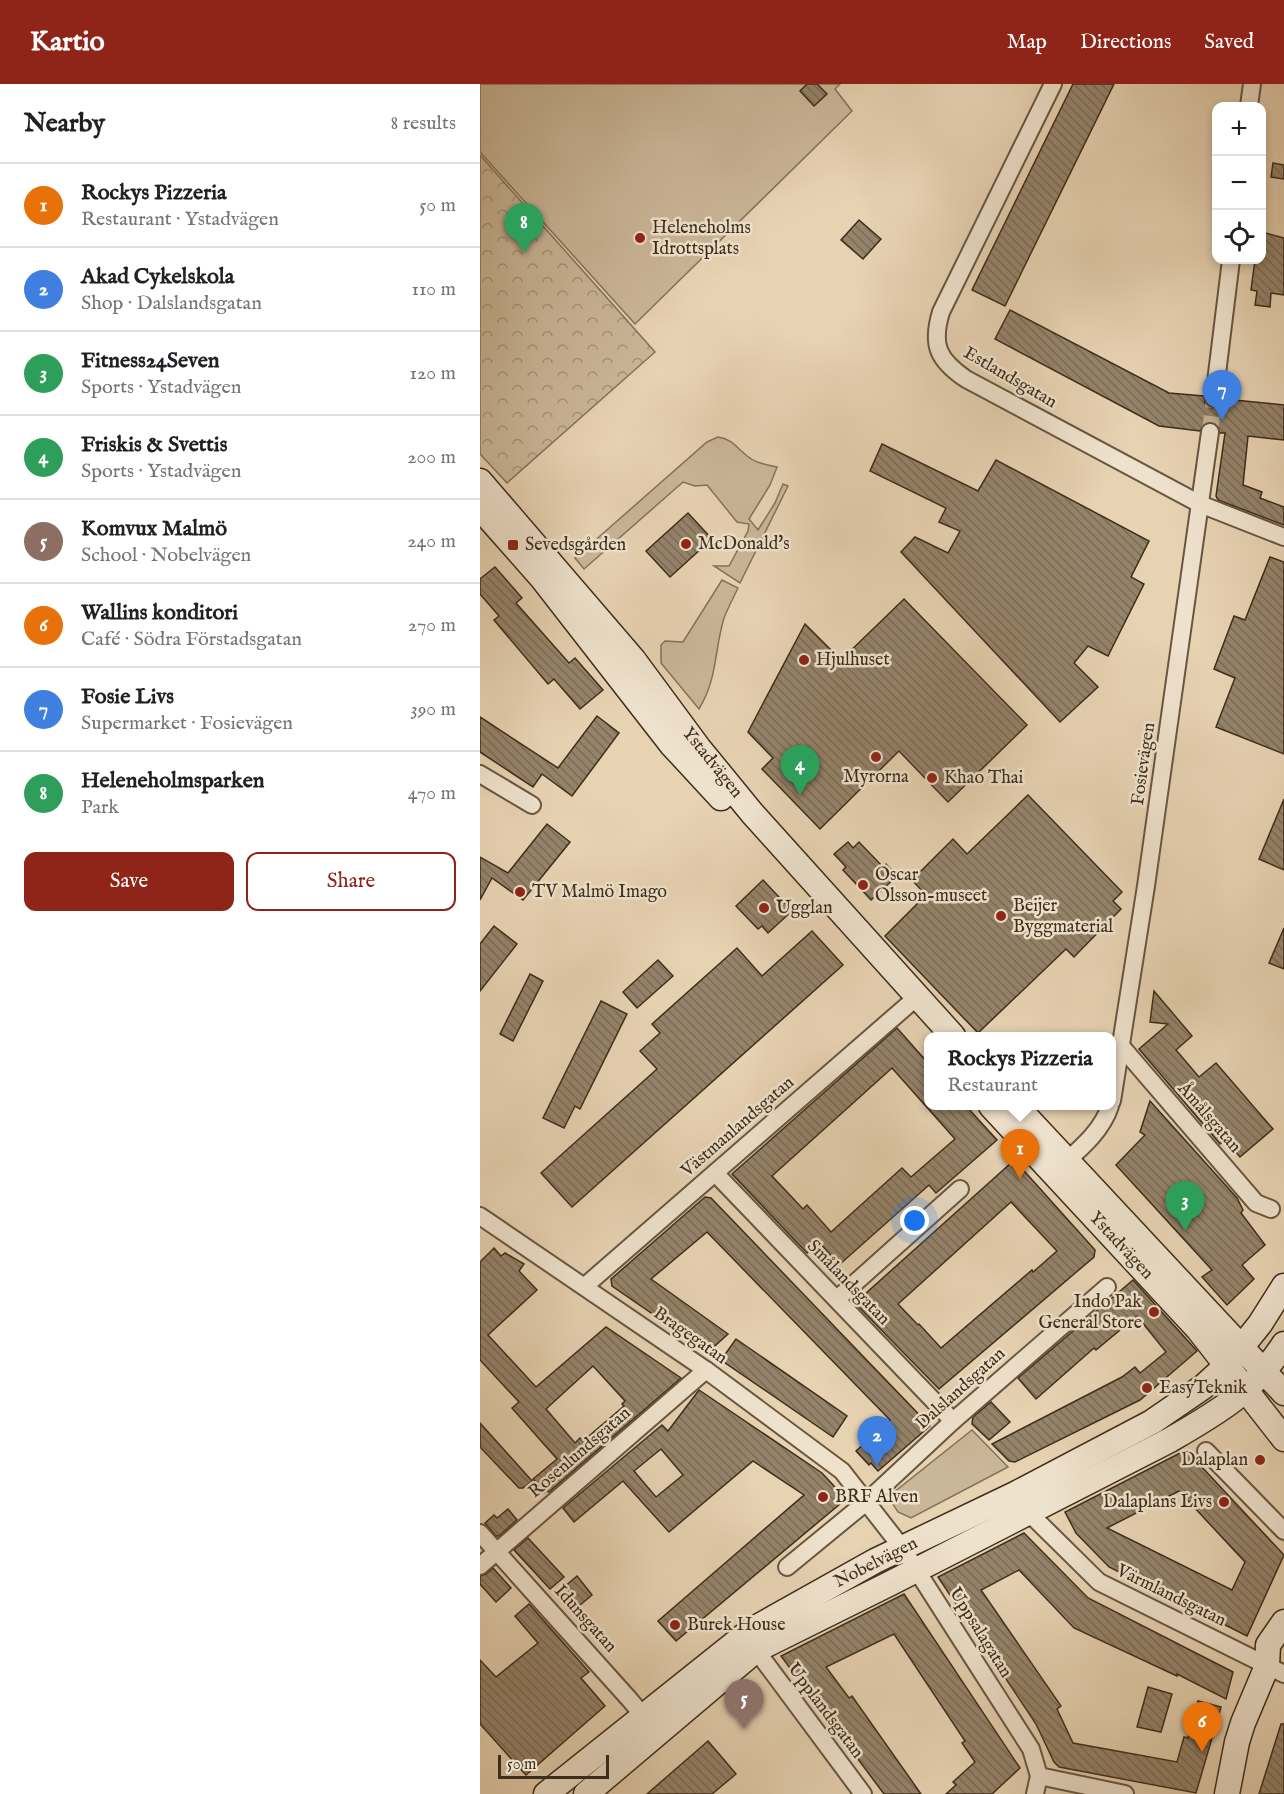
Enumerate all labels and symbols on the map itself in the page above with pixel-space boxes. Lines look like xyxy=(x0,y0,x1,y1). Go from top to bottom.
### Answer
pin: 8 xyxy=(504,204,543,253)
place label: Heleneholms Idrottsplats xyxy=(652,217,751,261)
marker: Heleneholms Idrottsplats xyxy=(633,231,647,245)
street label: Estlandsgatan xyxy=(959,342,1061,414)
pin: 7 xyxy=(1202,370,1242,420)
place label: McDonald's xyxy=(698,533,790,556)
place label: Sevedsgården xyxy=(525,534,627,557)
marker: McDonald's xyxy=(679,537,693,551)
marker: Sevedsgården xyxy=(506,538,520,552)
place label: Hjulhuset xyxy=(816,649,890,672)
marker: Hjulhuset xyxy=(797,653,811,667)
street label: Fosievägen xyxy=(1127,721,1161,807)
street label: Ystadvägen xyxy=(676,723,748,803)
pin: 4 xyxy=(780,746,820,795)
marker: Myrorna xyxy=(869,750,883,764)
place label: Myrorna xyxy=(843,766,909,789)
place label: Khao Thai xyxy=(944,767,1024,790)
marker: Khao Thai xyxy=(925,771,939,785)
place label: Oscar Olsson-museet xyxy=(875,864,987,908)
marker: Oscar Olsson-museet xyxy=(856,878,870,892)
place label: TV Malmö Imago xyxy=(532,881,667,904)
marker: TV Malmö Imago xyxy=(513,885,527,899)
place label: Beijer Byggmaterial xyxy=(1013,895,1113,939)
place label: Ugglan xyxy=(776,897,833,920)
marker: Ugglan xyxy=(757,901,771,915)
marker: Beijer Byggmaterial xyxy=(994,909,1008,923)
street label: Västmanlandsgatan xyxy=(676,1071,800,1183)
street label: Åmålsgatan xyxy=(1171,1076,1248,1158)
pin: 1 xyxy=(1000,1130,1040,1179)
pin: 3 xyxy=(1166,1182,1204,1231)
your location xyxy=(900,1206,929,1235)
street label: Ystadvägen xyxy=(1084,1207,1159,1285)
street label: Smålandsgatan xyxy=(801,1235,895,1331)
place label: Indo Pak General Store xyxy=(1038,1291,1142,1335)
street label: Bragegatan xyxy=(648,1302,732,1370)
marker: Indo Pak General Store xyxy=(1147,1305,1161,1319)
street label: Dalslandsgatan xyxy=(911,1342,1011,1435)
place label: EasyTeknik xyxy=(1159,1377,1248,1400)
marker: EasyTeknik xyxy=(1140,1381,1154,1395)
street label: Rosenlundsgatan xyxy=(524,1402,636,1504)
pin: 2 xyxy=(858,1416,896,1466)
place label: Dalaplan xyxy=(1181,1449,1248,1472)
marker: Dalaplan xyxy=(1253,1453,1267,1467)
place label: BRF Alven xyxy=(835,1486,919,1509)
marker: BRF Alven xyxy=(816,1490,830,1504)
place label: Dalaplans Livs xyxy=(1103,1491,1212,1514)
marker: Dalaplans Livs xyxy=(1217,1495,1231,1509)
street label: Nobelvägen xyxy=(830,1532,922,1594)
street label: Värmlandsgatan xyxy=(1111,1559,1230,1633)
street label: Idunsgatan xyxy=(549,1580,622,1658)
street label: Uppsalagatan xyxy=(943,1584,1017,1683)
place label: Burek House xyxy=(687,1614,785,1637)
marker: Burek House xyxy=(668,1618,682,1632)
street label: Upplandsgatan xyxy=(782,1659,869,1764)
pin: 5 xyxy=(724,1680,764,1729)
pin: 6 xyxy=(1182,1702,1222,1752)
scale bar xyxy=(498,1752,609,1780)

